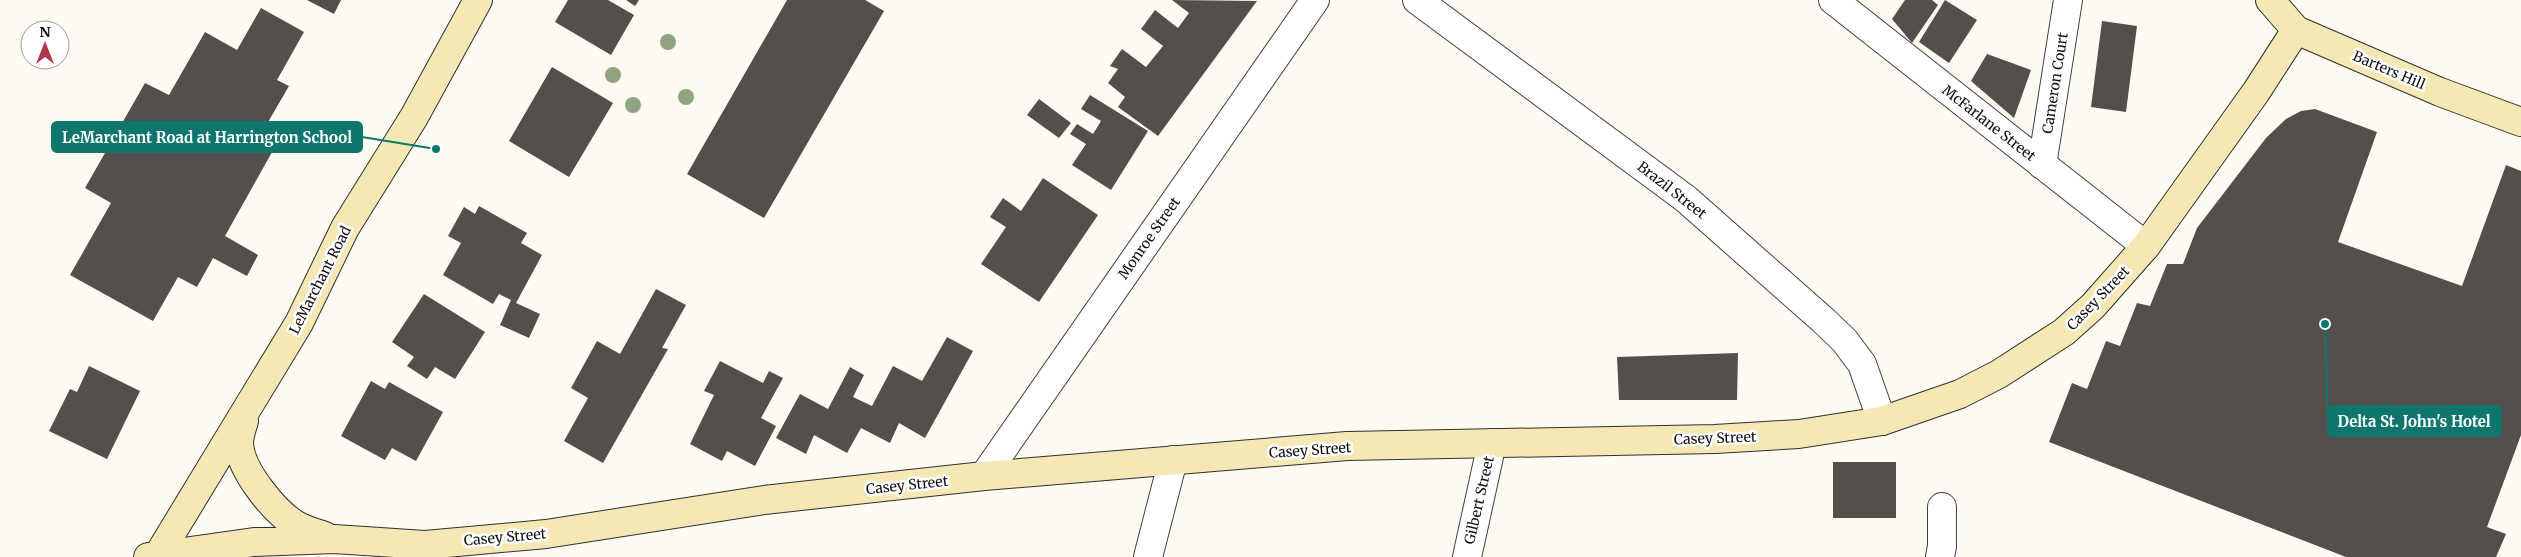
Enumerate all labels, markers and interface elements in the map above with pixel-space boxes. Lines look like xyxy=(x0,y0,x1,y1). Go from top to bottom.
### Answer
north arrow xyxy=(20,20,70,70)
text: N xyxy=(39,23,51,41)
street label: Cameron Court xyxy=(2038,31,2072,135)
street label: Barters Hill xyxy=(2350,47,2428,94)
street label: McFarlane Street xyxy=(1939,81,2040,165)
callout: LeMarchant Road at Harrington School xyxy=(52,122,362,152)
text: LeMarchant Road at Harrington School xyxy=(62,128,352,147)
street label: Brazil Street xyxy=(1634,157,1711,223)
street label: Monroe Street xyxy=(1114,193,1184,283)
street label: LeMarchant Road xyxy=(285,222,355,337)
street label: Casey Street xyxy=(2063,262,2134,334)
callout: Delta St. John's Hotel xyxy=(2328,406,2501,436)
text: Delta St. John's Hotel xyxy=(2337,412,2491,431)
street label: Casey Street xyxy=(1673,428,1757,448)
street label: Casey Street xyxy=(1268,438,1352,462)
street label: Gilbert Street xyxy=(1460,454,1498,546)
street label: Casey Street xyxy=(865,472,950,498)
street label: Casey Street xyxy=(463,524,547,550)

